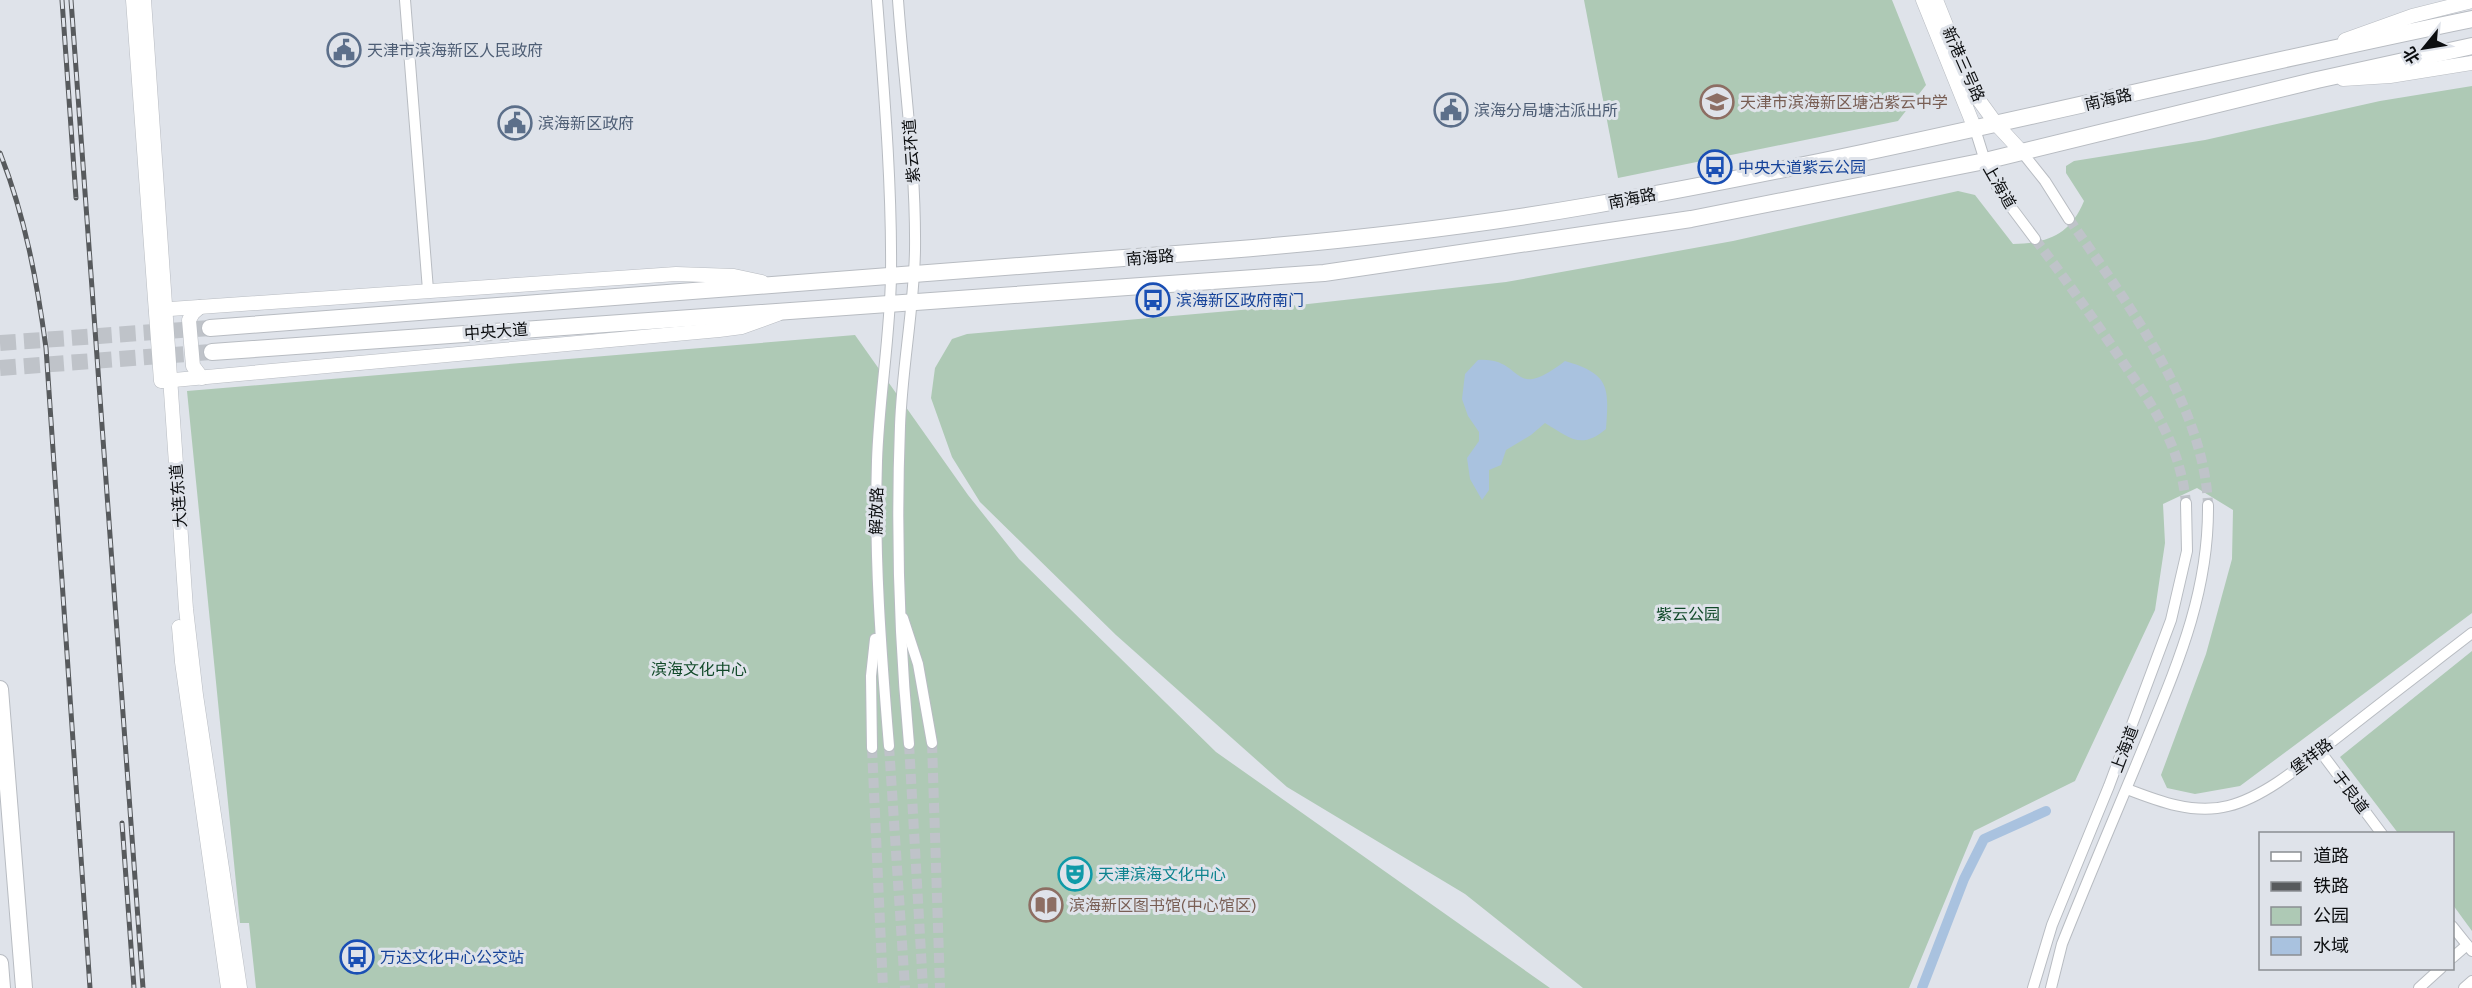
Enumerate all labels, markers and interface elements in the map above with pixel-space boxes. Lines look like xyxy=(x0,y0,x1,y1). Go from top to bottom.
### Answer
north arrow xyxy=(2394,18,2454,78)
street label: 新港三号路 xyxy=(1939,24,1988,105)
public building icon: 天津市滨海新区人民政府 xyxy=(326,32,362,68)
place label: 天津市滨海新区人民政府 xyxy=(367,41,543,60)
text: 北 xyxy=(2399,44,2424,67)
school or university icon: 天津市滨海新区塘沽紫云中学 xyxy=(1699,84,1735,120)
street label: 南海路 xyxy=(2083,85,2134,114)
public building icon: 滨海分局塘沽派出所 xyxy=(1433,92,1469,128)
place label: 天津市滨海新区塘沽紫云中学 xyxy=(1740,93,1948,112)
place label: 滨海分局塘沽派出所 xyxy=(1474,101,1618,120)
public building icon: 滨海新区政府 xyxy=(497,105,533,141)
place label: 滨海新区政府 xyxy=(538,114,634,133)
street label: 紫云环道 xyxy=(900,118,923,184)
bus stop icon: 中央大道紫云公园 xyxy=(1697,149,1733,185)
place label: 中央大道紫云公园 xyxy=(1738,158,1866,177)
street label: 上海道 xyxy=(1979,161,2020,212)
street label: 南海路 xyxy=(1607,185,1657,212)
street label: 南海路 xyxy=(1125,246,1175,269)
bus stop icon: 滨海新区政府南门 xyxy=(1135,282,1171,318)
place label: 滨海新区政府南门 xyxy=(1176,291,1304,310)
street label: 中央大道 xyxy=(463,320,529,343)
street label: 大连东道 xyxy=(167,463,190,529)
street label: 解放路 xyxy=(867,487,886,535)
park label: 紫云公园 xyxy=(1656,605,1720,624)
park label: 滨海文化中心 xyxy=(651,660,747,679)
street label: 上海道 xyxy=(2107,723,2142,775)
street label: 堡祥路 xyxy=(2286,734,2336,778)
street label: 于良道 xyxy=(2329,767,2373,817)
legend xyxy=(2259,832,2454,970)
text: 道路 xyxy=(2313,845,2349,867)
theatre icon: 天津滨海文化中心 xyxy=(1057,856,1093,892)
place label: 天津滨海文化中心 xyxy=(1098,865,1226,884)
text: 铁路 xyxy=(2313,875,2349,897)
library icon: 滨海新区图书馆(中心馆区) xyxy=(1028,887,1064,923)
place label: 滨海新区图书馆(中心馆区) xyxy=(1069,896,1256,915)
text: 公园 xyxy=(2313,905,2349,927)
text: 水域 xyxy=(2313,935,2349,957)
bus stop icon: 万达文化中心公交站 xyxy=(339,939,375,975)
place label: 万达文化中心公交站 xyxy=(380,948,524,967)

